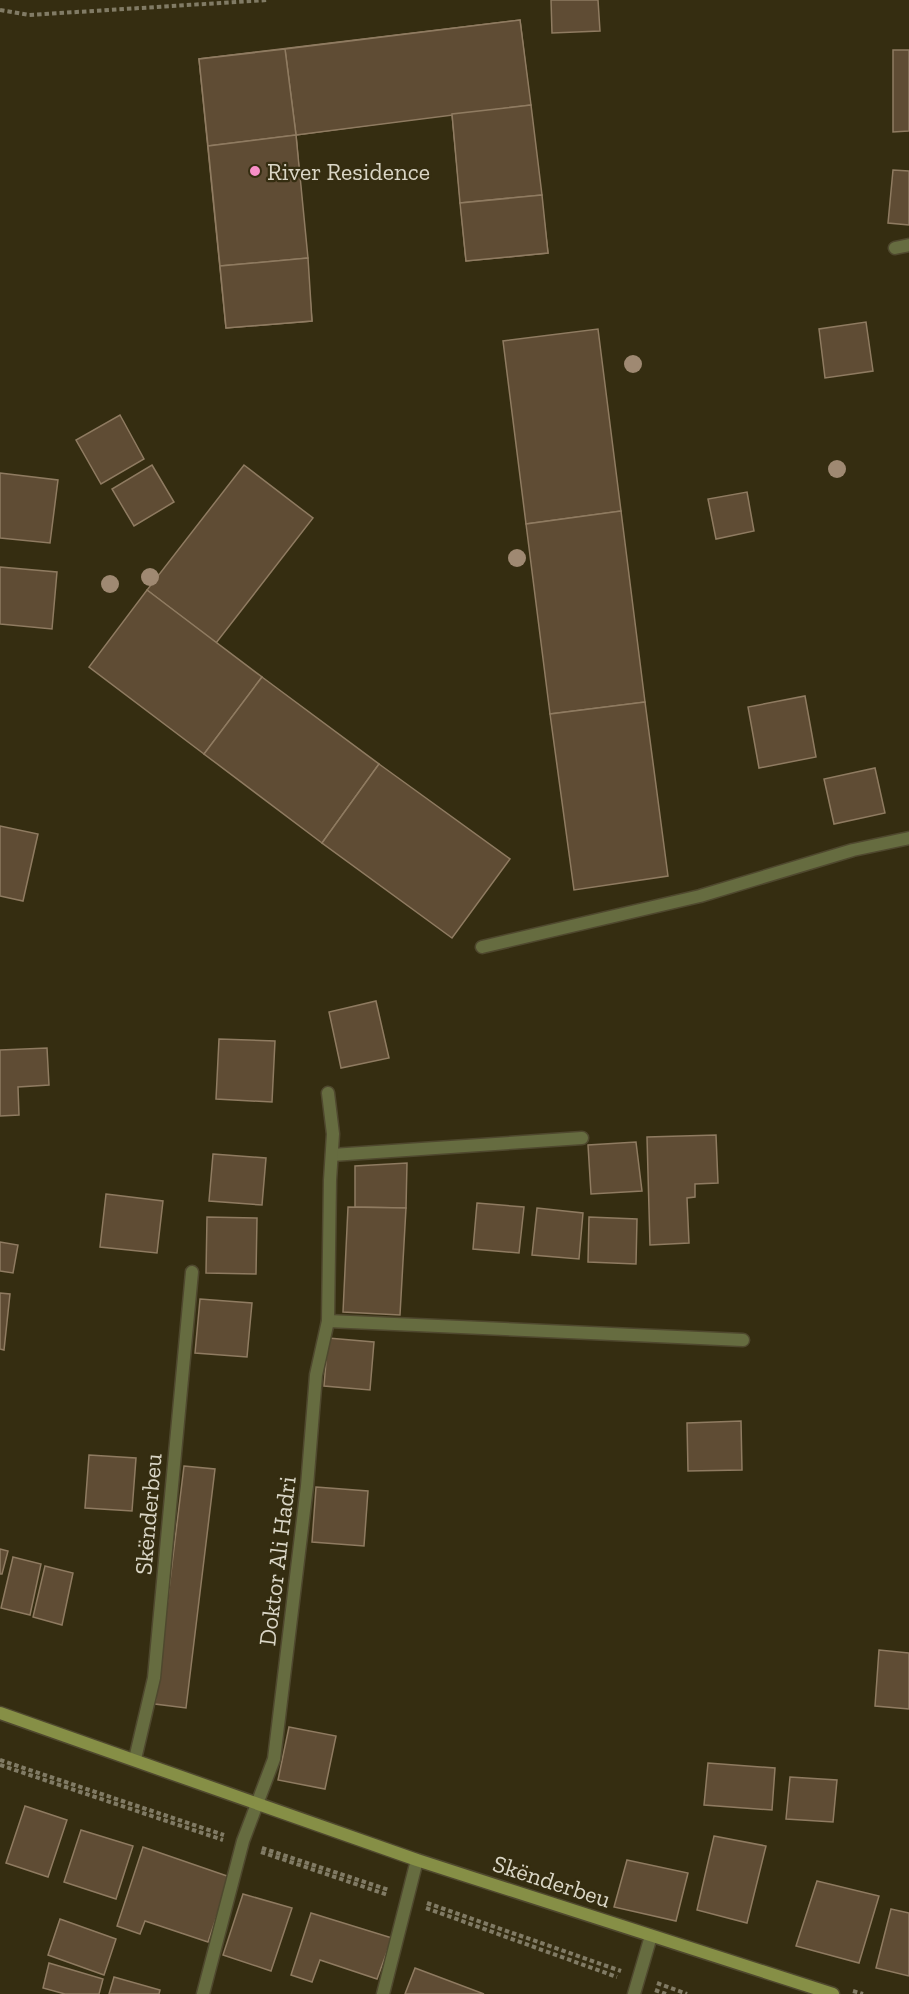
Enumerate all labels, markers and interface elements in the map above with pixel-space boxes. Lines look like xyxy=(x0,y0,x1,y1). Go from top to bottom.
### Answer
place label: River Residence xyxy=(267,157,430,186)
marker: River Residence xyxy=(248,164,262,178)
street label: Skënderbeu xyxy=(128,1451,168,1576)
street label: Doktor Ali Hadri xyxy=(252,1474,302,1648)
street label: Skënderbeu xyxy=(490,1848,615,1914)

